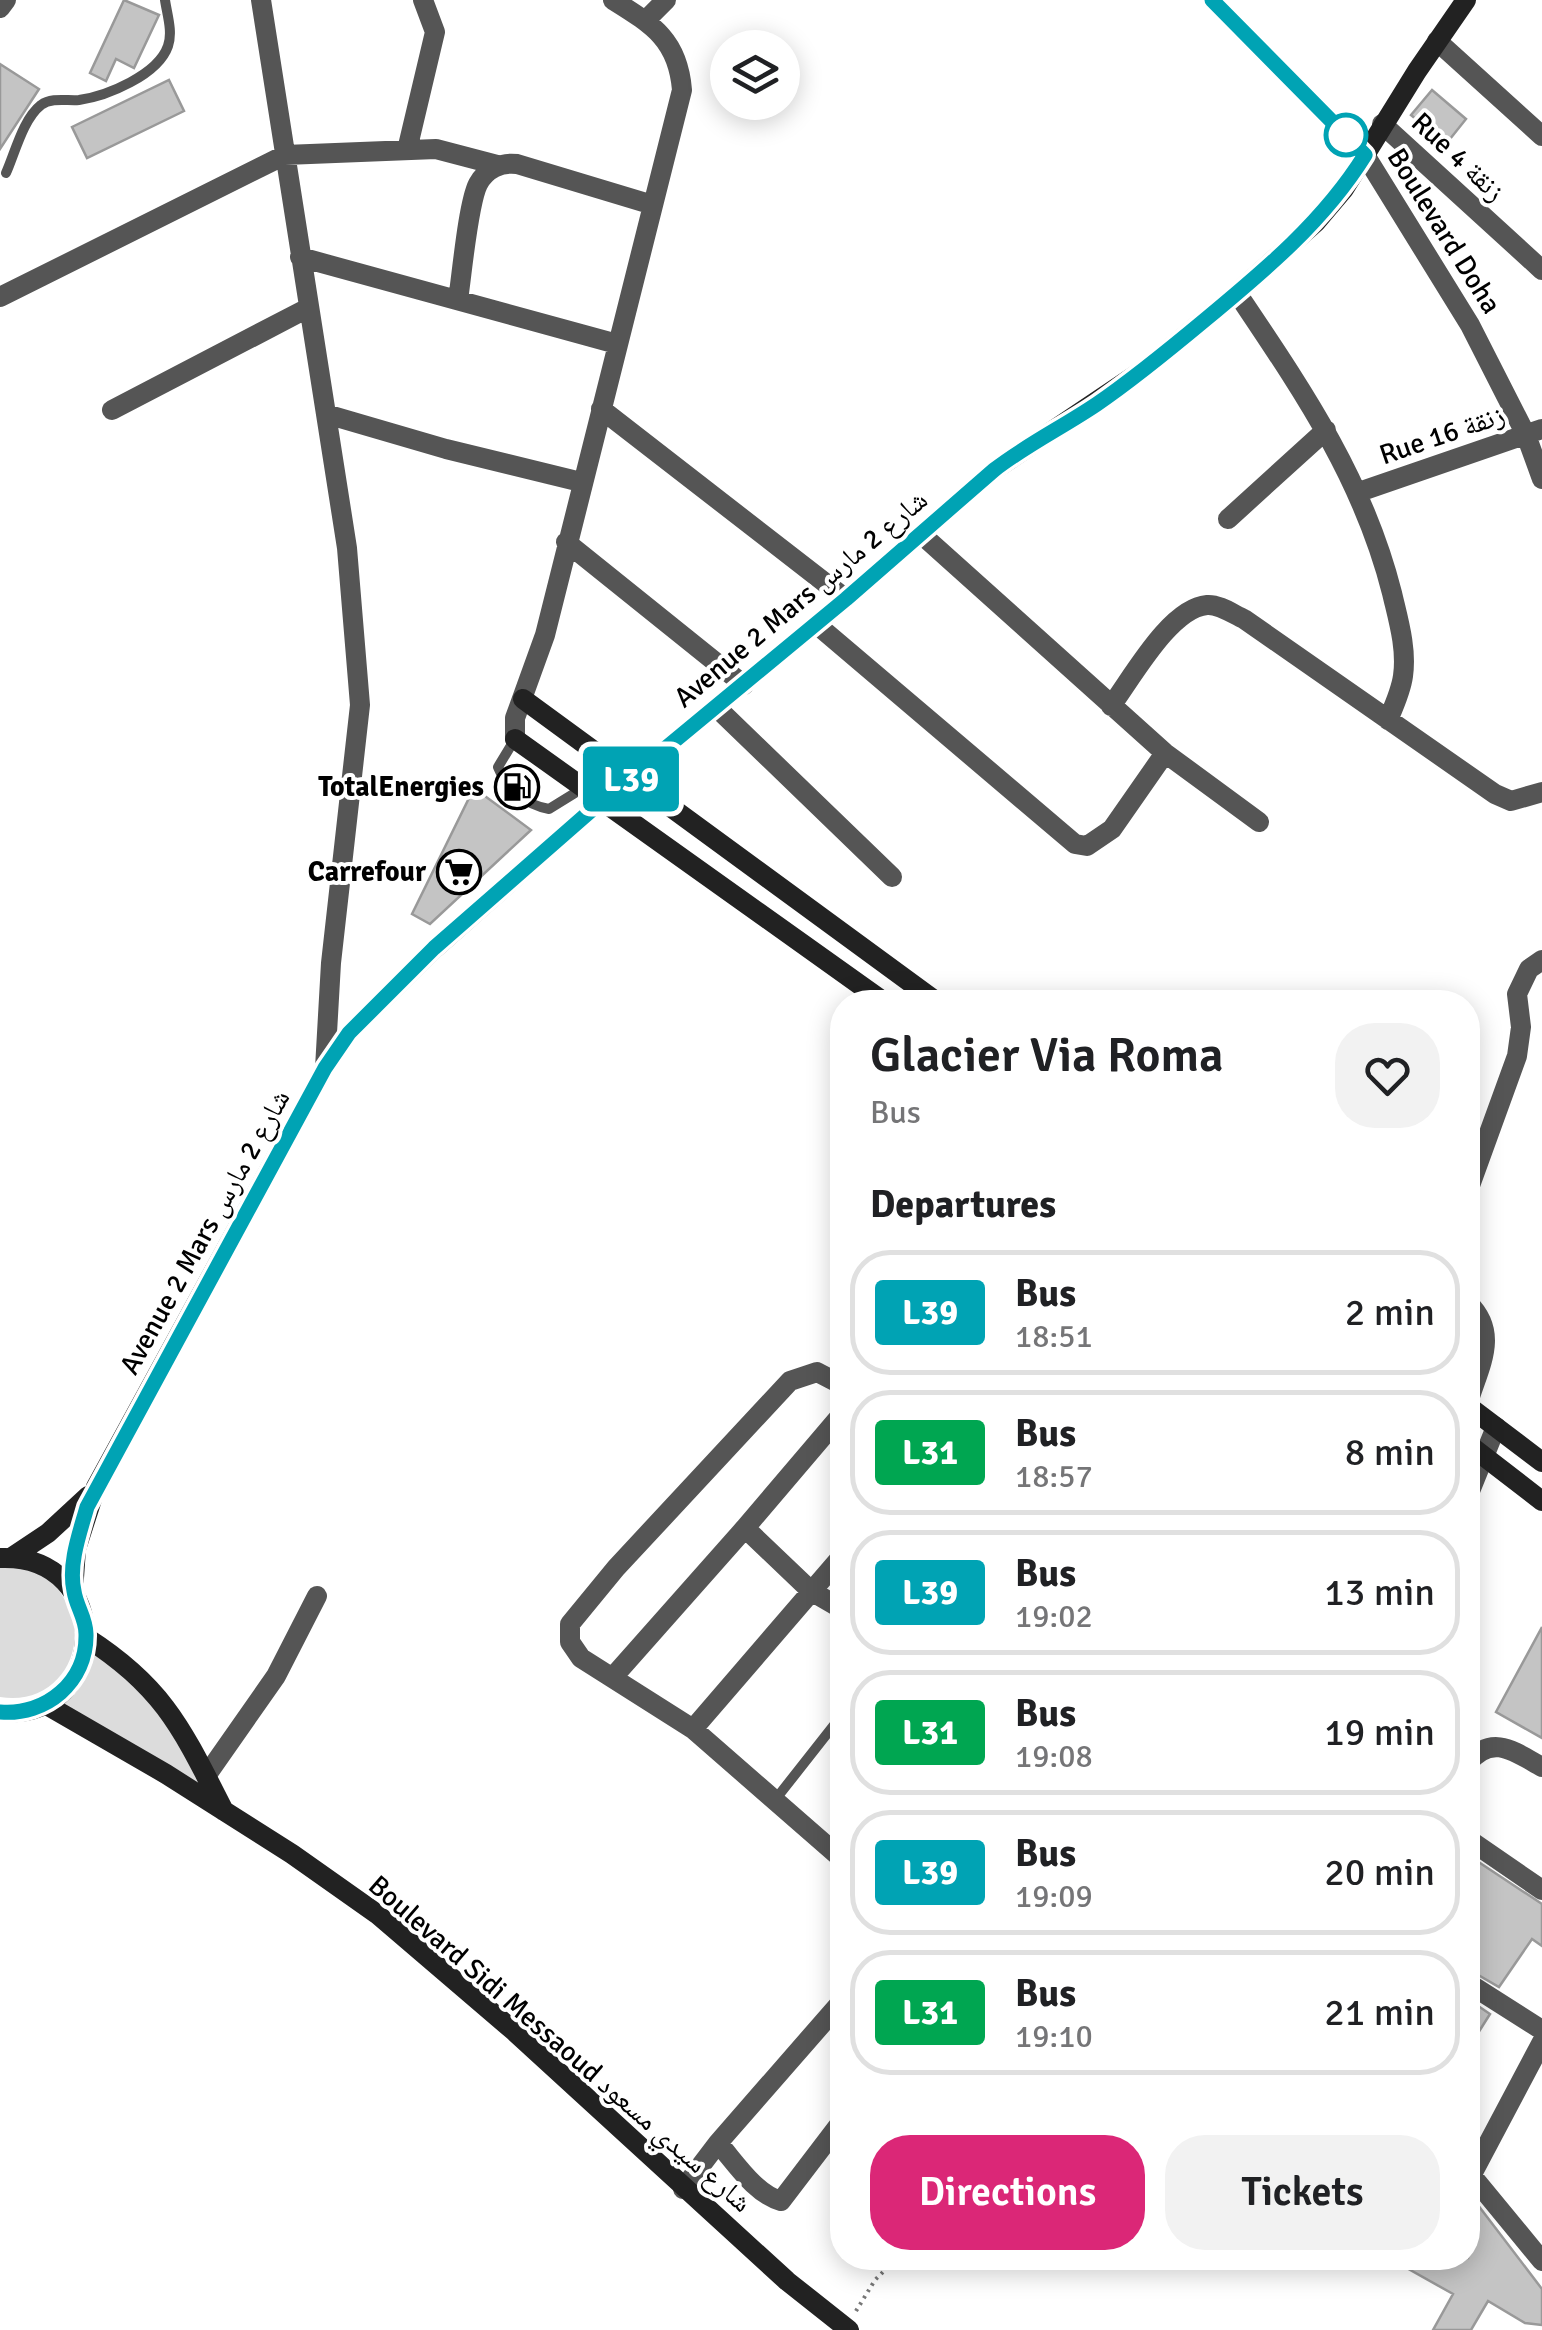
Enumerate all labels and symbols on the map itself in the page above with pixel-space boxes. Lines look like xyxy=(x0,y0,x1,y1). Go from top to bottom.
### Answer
street label: Rue 4 زنقة xyxy=(1404,105,1512,209)
unlabelled marker xyxy=(1325,114,1367,156)
street label: Boulevard Doha xyxy=(1380,142,1508,320)
street label: Rue 16 زنقة xyxy=(1375,398,1509,472)
street label: Avenue 2 Mars شارع 2 مارس xyxy=(667,483,935,715)
line badge: L39 xyxy=(574,746,688,812)
fuel station icon: TotalEnergies xyxy=(494,764,540,810)
place label: TotalEnergies xyxy=(318,770,484,804)
supermarket icon: Carrefour xyxy=(436,849,482,895)
place label: Carrefour xyxy=(308,855,427,889)
street label: Avenue 2 Mars شارع 2 مارس xyxy=(113,1084,297,1380)
street label: Boulevard Sidi Messaoud شارع سيدي مسعود xyxy=(358,1868,758,2224)

